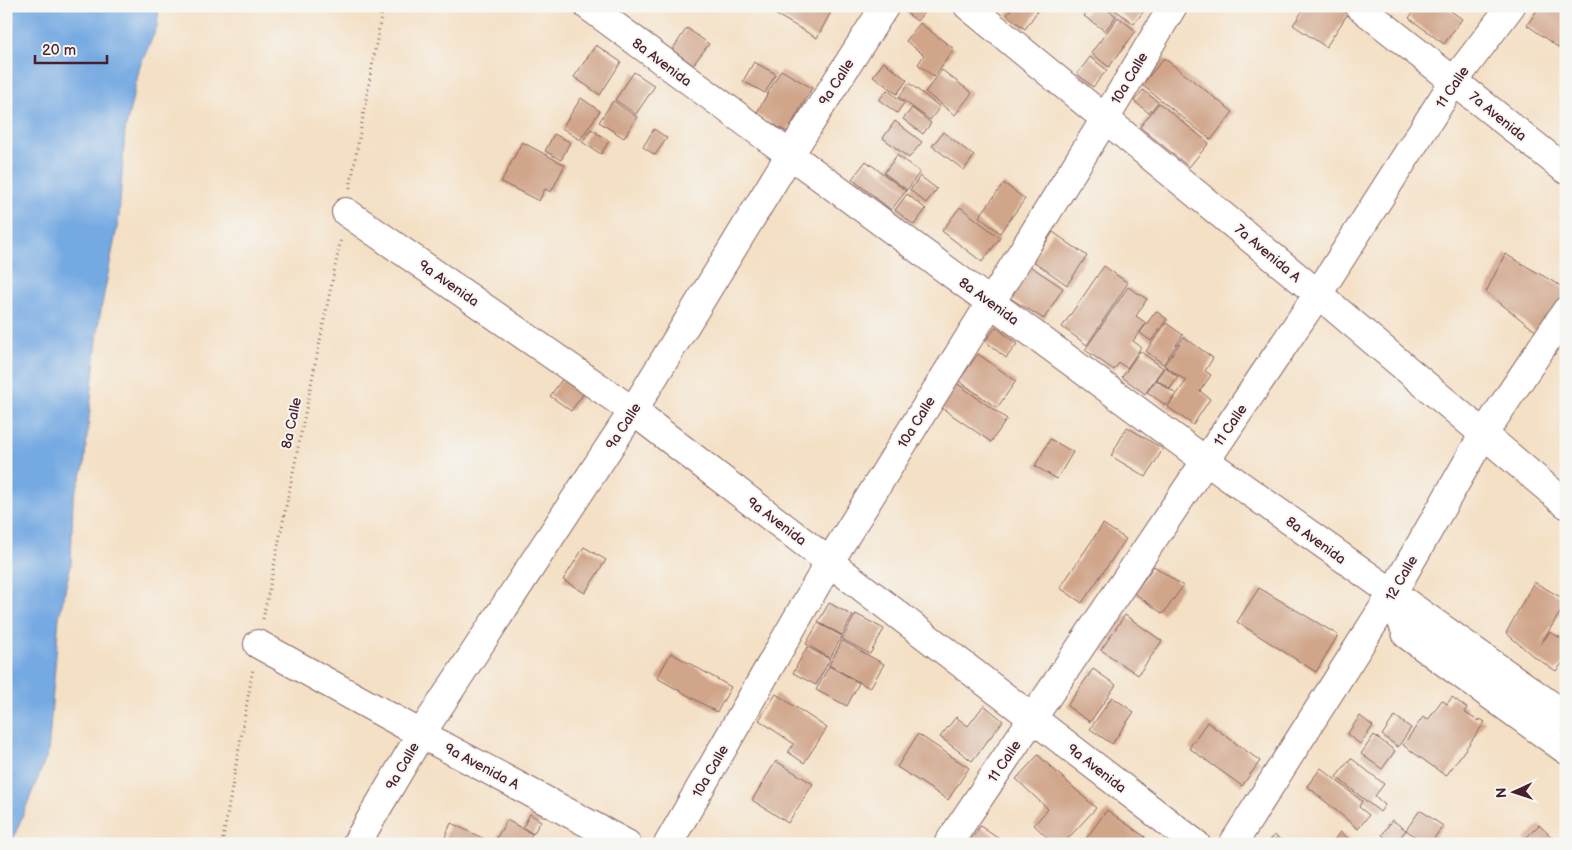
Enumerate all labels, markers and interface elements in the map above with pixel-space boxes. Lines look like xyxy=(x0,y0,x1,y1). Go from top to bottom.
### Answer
scale bar xyxy=(35,32,108,64)
street label: 8a Avenida xyxy=(629,35,695,90)
text: 20 m xyxy=(42,41,76,60)
street label: 10a Calle xyxy=(1107,49,1152,107)
street label: 9a Calle xyxy=(815,56,858,109)
street label: 11 Calle xyxy=(1432,63,1473,111)
street label: 7a Avenida xyxy=(1466,88,1530,145)
street label: 7a Avenida A xyxy=(1231,221,1305,286)
street label: 9a Avenida xyxy=(415,256,482,310)
street label: 8a Avenida xyxy=(955,274,1022,329)
street label: 10a Calle xyxy=(894,393,939,451)
street label: 8a Calle xyxy=(278,396,305,450)
street label: 9a Calle xyxy=(602,400,645,453)
street label: 11 Calle xyxy=(1210,401,1251,449)
street label: 9a Avenida xyxy=(744,494,810,549)
street label: 8a Avenida xyxy=(1282,513,1349,568)
street label: 12 Calle xyxy=(1382,552,1421,604)
street label: 11 Calle xyxy=(984,737,1025,785)
street label: 9a Calle xyxy=(382,739,423,793)
street label: 9a Avenida A xyxy=(441,740,522,793)
street label: 9a Avenida xyxy=(1064,740,1130,797)
street label: 10a Calle xyxy=(689,742,732,800)
north arrow xyxy=(1490,768,1540,818)
text: N xyxy=(1493,787,1510,798)

